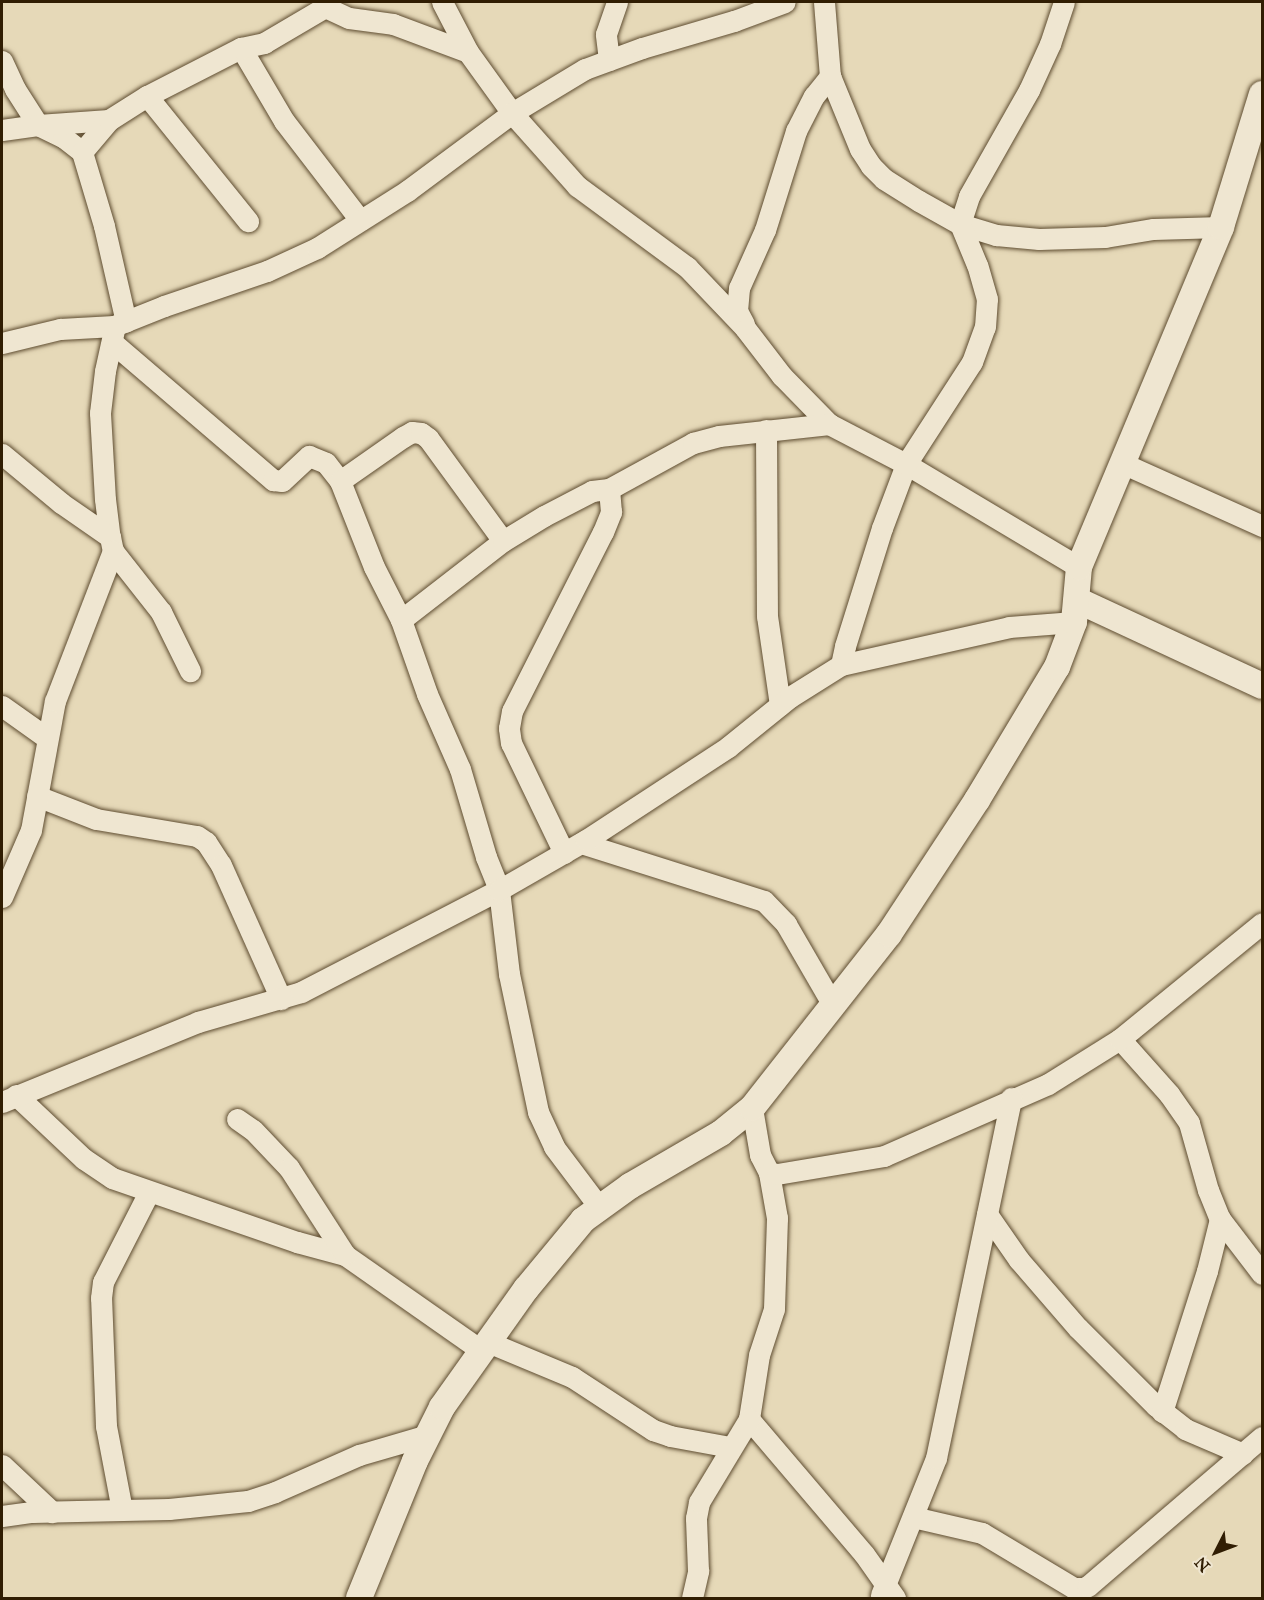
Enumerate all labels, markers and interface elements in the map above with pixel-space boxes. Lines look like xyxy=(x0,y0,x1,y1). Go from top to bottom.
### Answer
north arrow xyxy=(1186,1522,1246,1582)
text: N xyxy=(1191,1553,1214,1576)

